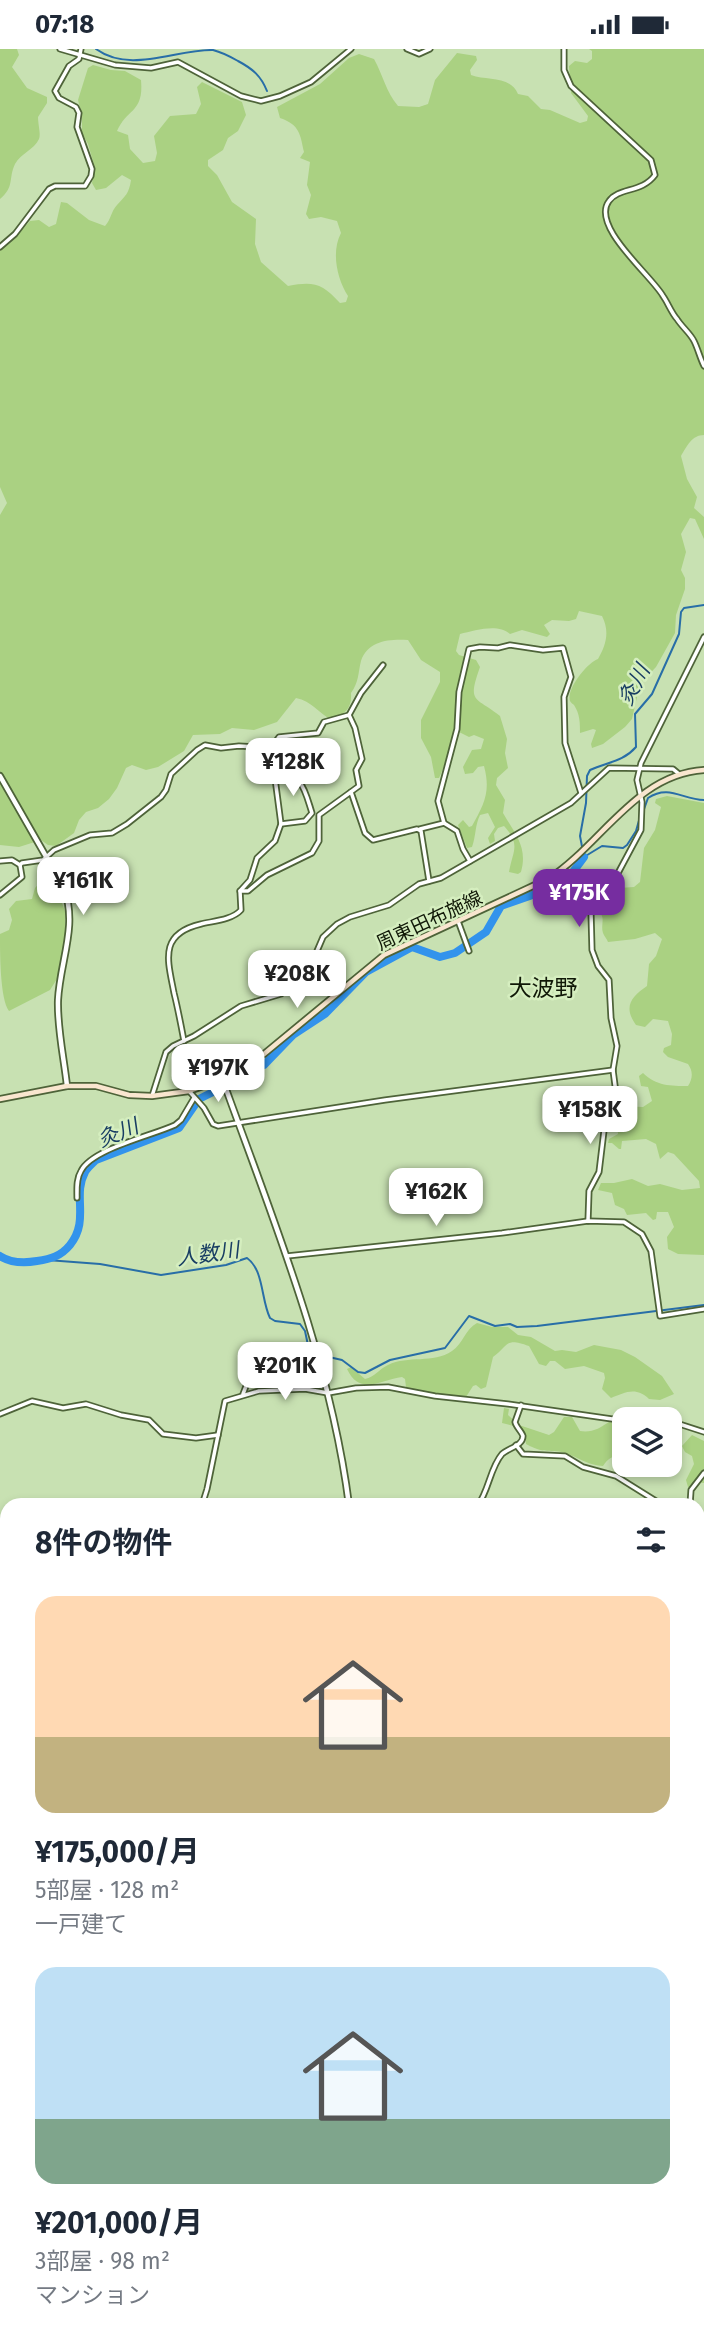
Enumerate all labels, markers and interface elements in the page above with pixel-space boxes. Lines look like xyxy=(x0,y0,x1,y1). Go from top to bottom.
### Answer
text: 07:18 xyxy=(35,9,94,40)
water label: 灸川 xyxy=(613,659,656,710)
pin: ¥128K xyxy=(244,739,342,798)
text: ¥128K xyxy=(262,747,324,775)
pin: ¥161K xyxy=(34,857,132,917)
text: ¥161K xyxy=(53,866,113,894)
pin: ¥175K xyxy=(530,869,628,929)
text: ¥175K xyxy=(549,878,609,906)
street label: 周東田布施線 xyxy=(373,886,486,955)
pin: ¥208K xyxy=(248,951,346,1010)
text: ¥208K xyxy=(264,959,330,987)
district label: 大波野 xyxy=(509,974,578,1002)
pin: ¥197K xyxy=(169,1045,267,1104)
text: ¥197K xyxy=(188,1053,248,1081)
pin: ¥158K xyxy=(541,1087,639,1146)
text: ¥158K xyxy=(558,1095,622,1123)
water label: 灸川 xyxy=(94,1112,144,1153)
pin: ¥162K xyxy=(387,1169,485,1228)
text: ¥162K xyxy=(405,1177,467,1205)
water label: 人数川 xyxy=(175,1236,243,1271)
pin: ¥201K xyxy=(236,1343,334,1402)
text: ¥201K xyxy=(254,1351,316,1379)
map controls xyxy=(612,1407,682,1477)
button: layers xyxy=(612,1407,682,1477)
icon: filters xyxy=(632,1521,670,1559)
text: 8件の物件 xyxy=(35,1525,172,1561)
icon: home xyxy=(290,1642,416,1768)
text: ¥175,000/月 xyxy=(35,1834,200,1870)
text: 5部屋 · 128 m² xyxy=(35,1876,179,1904)
text: 一戸建て xyxy=(35,1910,127,1938)
icon: home xyxy=(290,2013,416,2139)
text: ¥201,000/月 xyxy=(35,2205,203,2241)
text: 3部屋 · 98 m² xyxy=(35,2247,170,2275)
text: マンション xyxy=(35,2281,150,2309)

